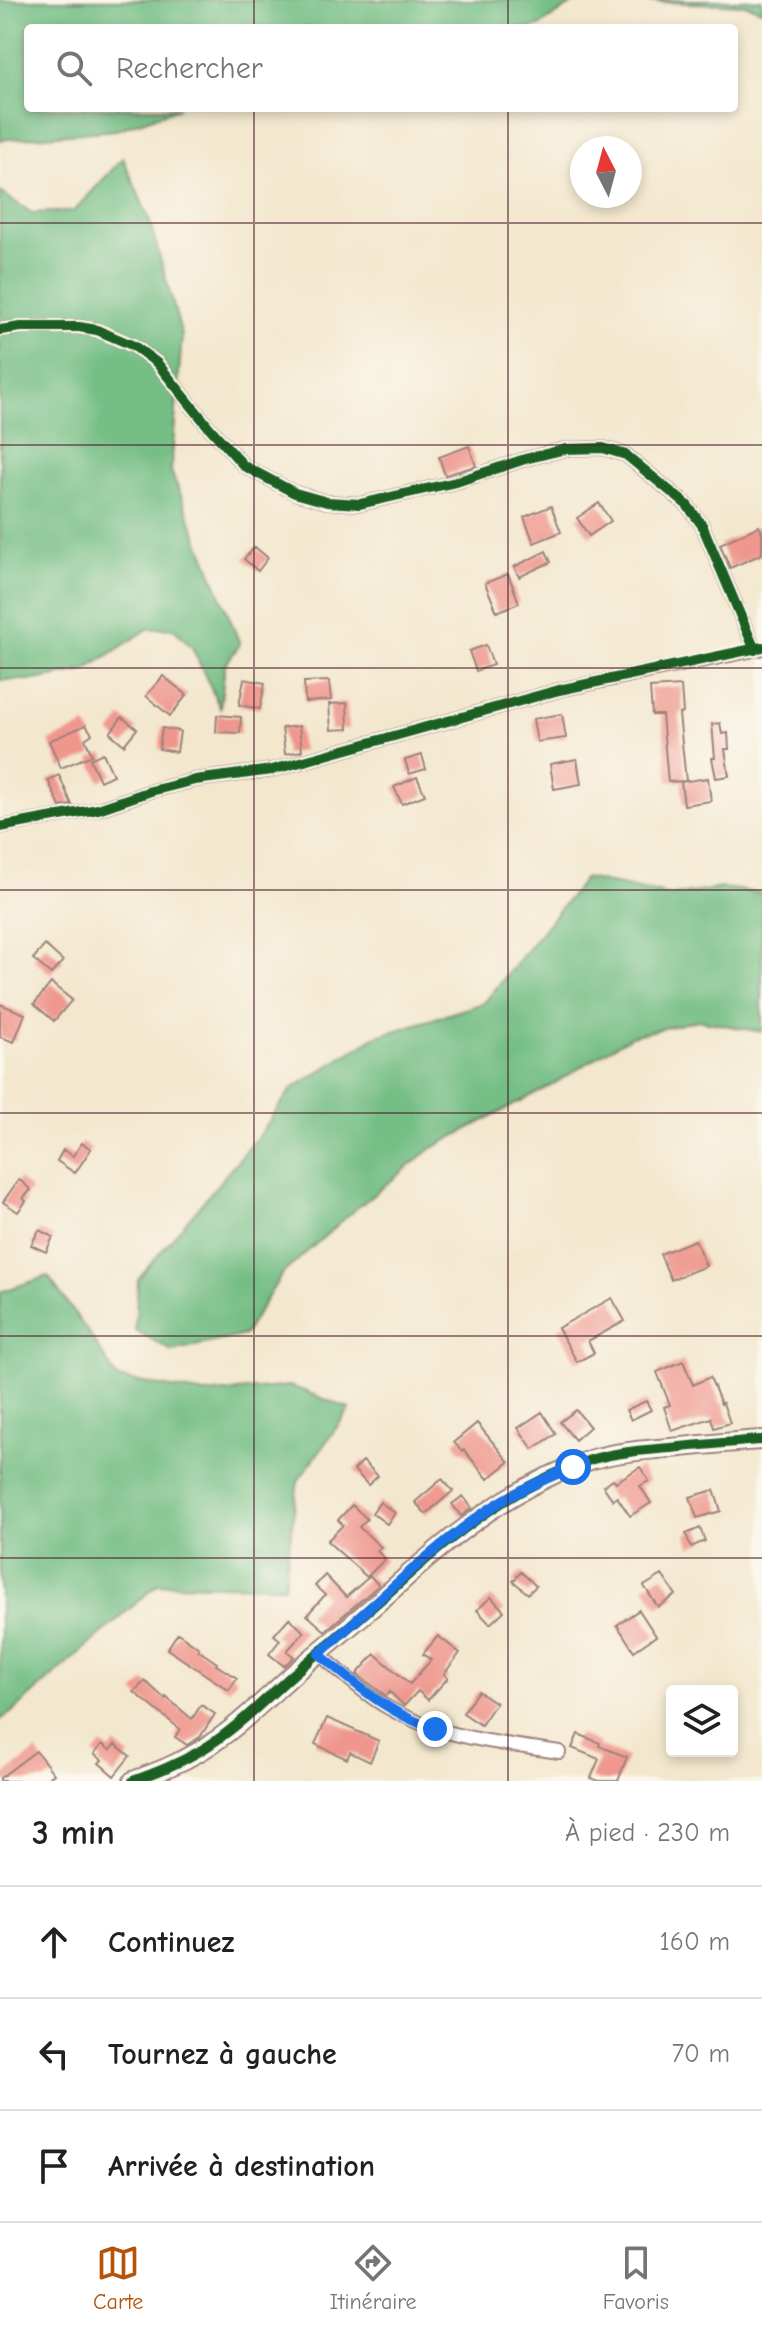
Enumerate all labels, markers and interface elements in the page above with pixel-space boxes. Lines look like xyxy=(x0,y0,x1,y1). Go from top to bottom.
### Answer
search box xyxy=(24,24,738,112)
icon: search xyxy=(52,46,96,90)
text: Rechercher xyxy=(116,51,263,86)
north arrow xyxy=(570,136,642,208)
route start xyxy=(555,1449,591,1485)
map controls xyxy=(666,1685,738,1757)
button: layers xyxy=(666,1685,738,1757)
route end xyxy=(417,1711,453,1747)
text: 3 min xyxy=(32,1813,115,1853)
text: À pied · 230 m xyxy=(565,1818,730,1848)
icon: ahead xyxy=(32,1920,76,1964)
text: Continuez xyxy=(108,1925,234,1960)
text: 160 m xyxy=(660,1927,730,1957)
icon: left xyxy=(32,2032,76,2076)
text: Tournez à gauche xyxy=(108,2037,337,2072)
text: 70 m xyxy=(672,2039,730,2069)
icon: arrive xyxy=(32,2144,76,2188)
text: Arrivée à destination xyxy=(108,2149,375,2184)
tab: Carte xyxy=(93,2241,143,2315)
tab: Itinéraire xyxy=(330,2241,417,2315)
tab: Favoris xyxy=(603,2241,669,2315)

